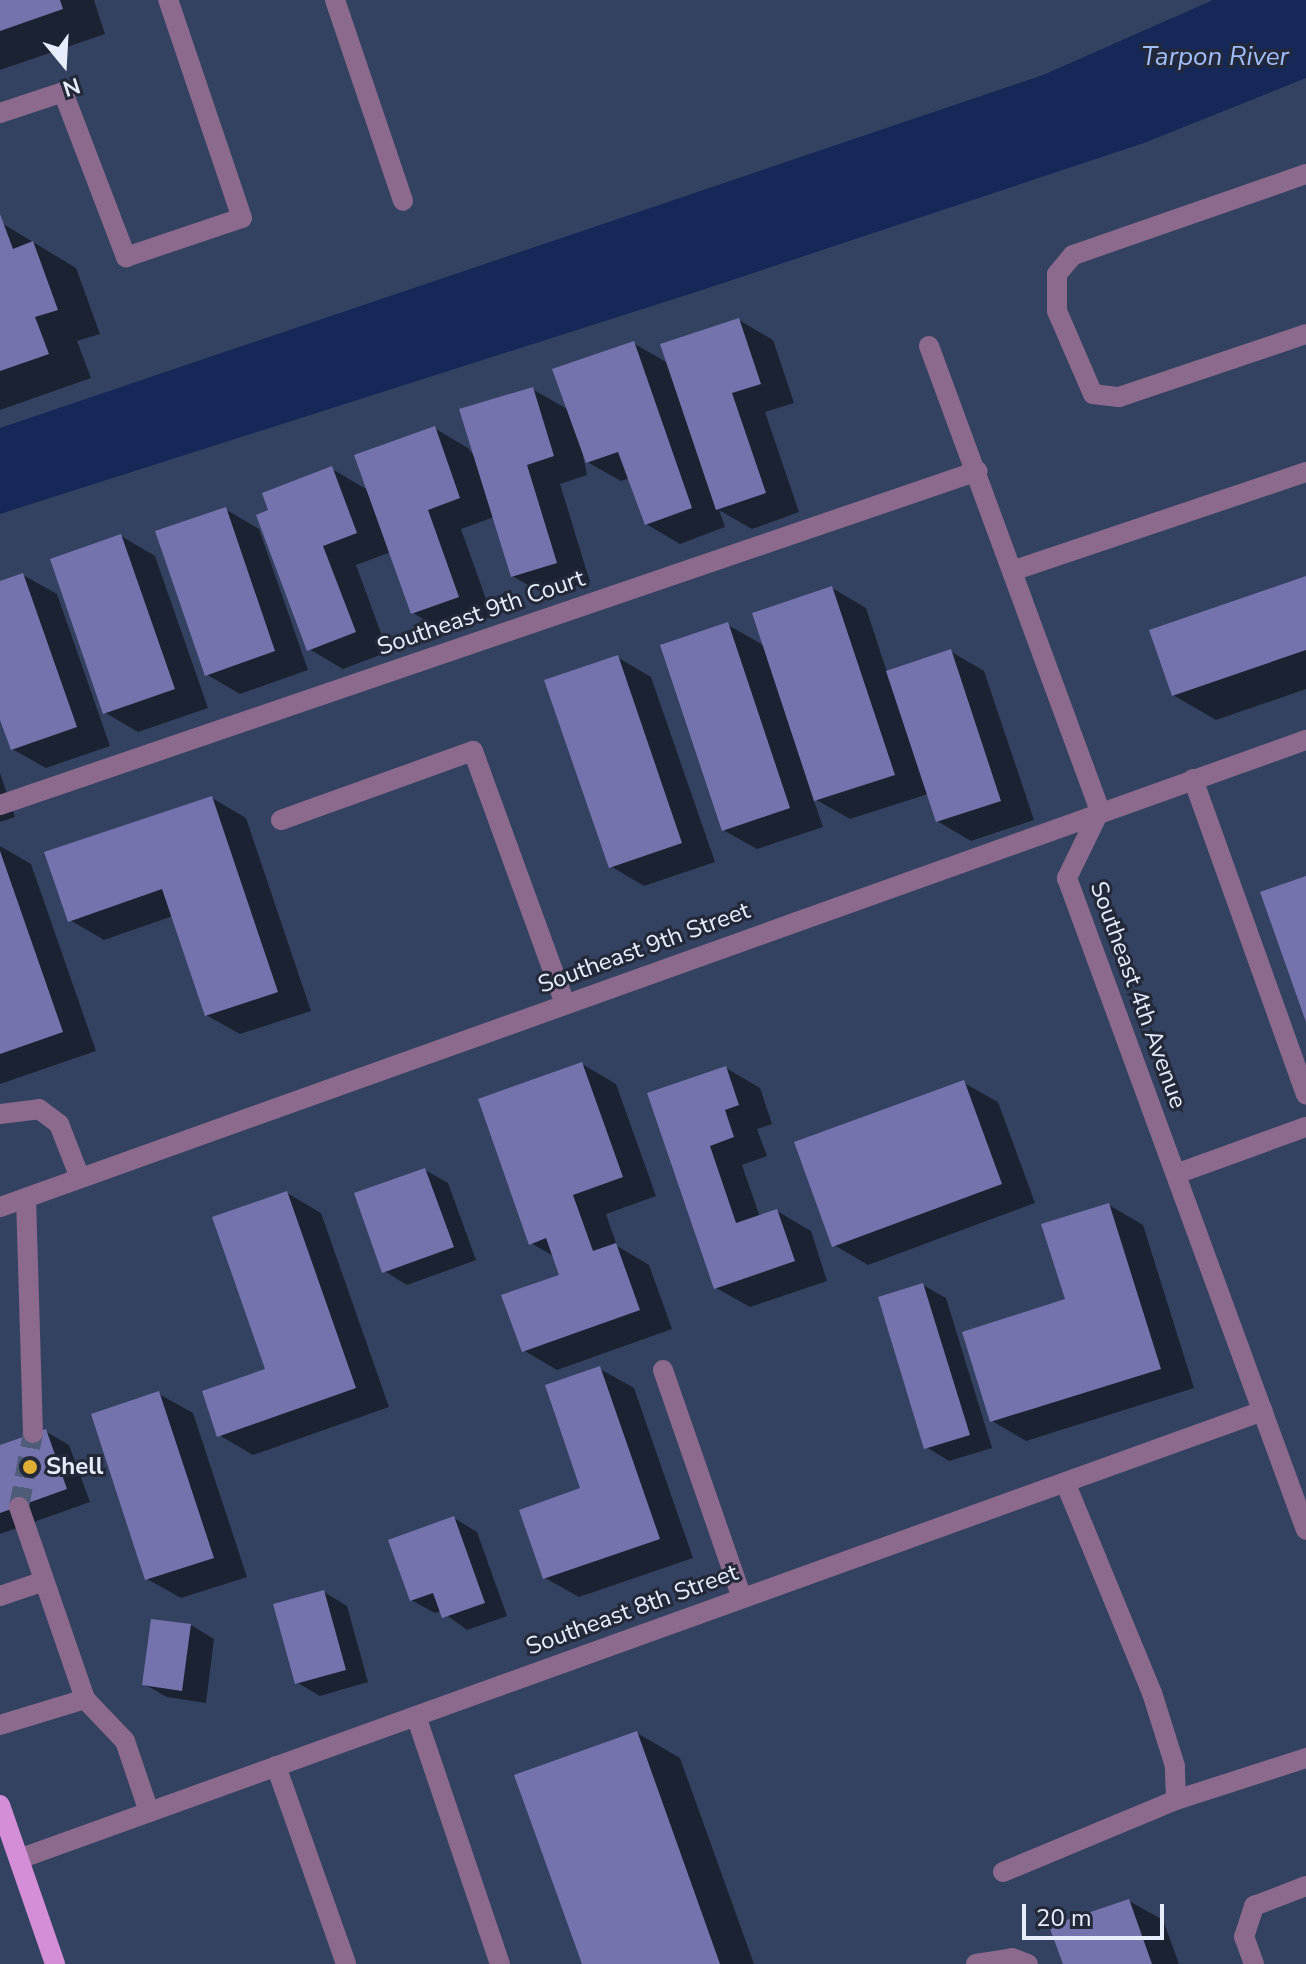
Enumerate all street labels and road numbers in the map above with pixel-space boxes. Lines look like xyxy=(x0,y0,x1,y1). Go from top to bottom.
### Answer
street label: Southeast 9th Court xyxy=(374,564,588,662)
street label: Southeast 4th Avenue xyxy=(1084,878,1192,1112)
street label: Southeast 9th Street xyxy=(534,896,754,1000)
street label: Southeast 8th Street xyxy=(522,1558,742,1662)

